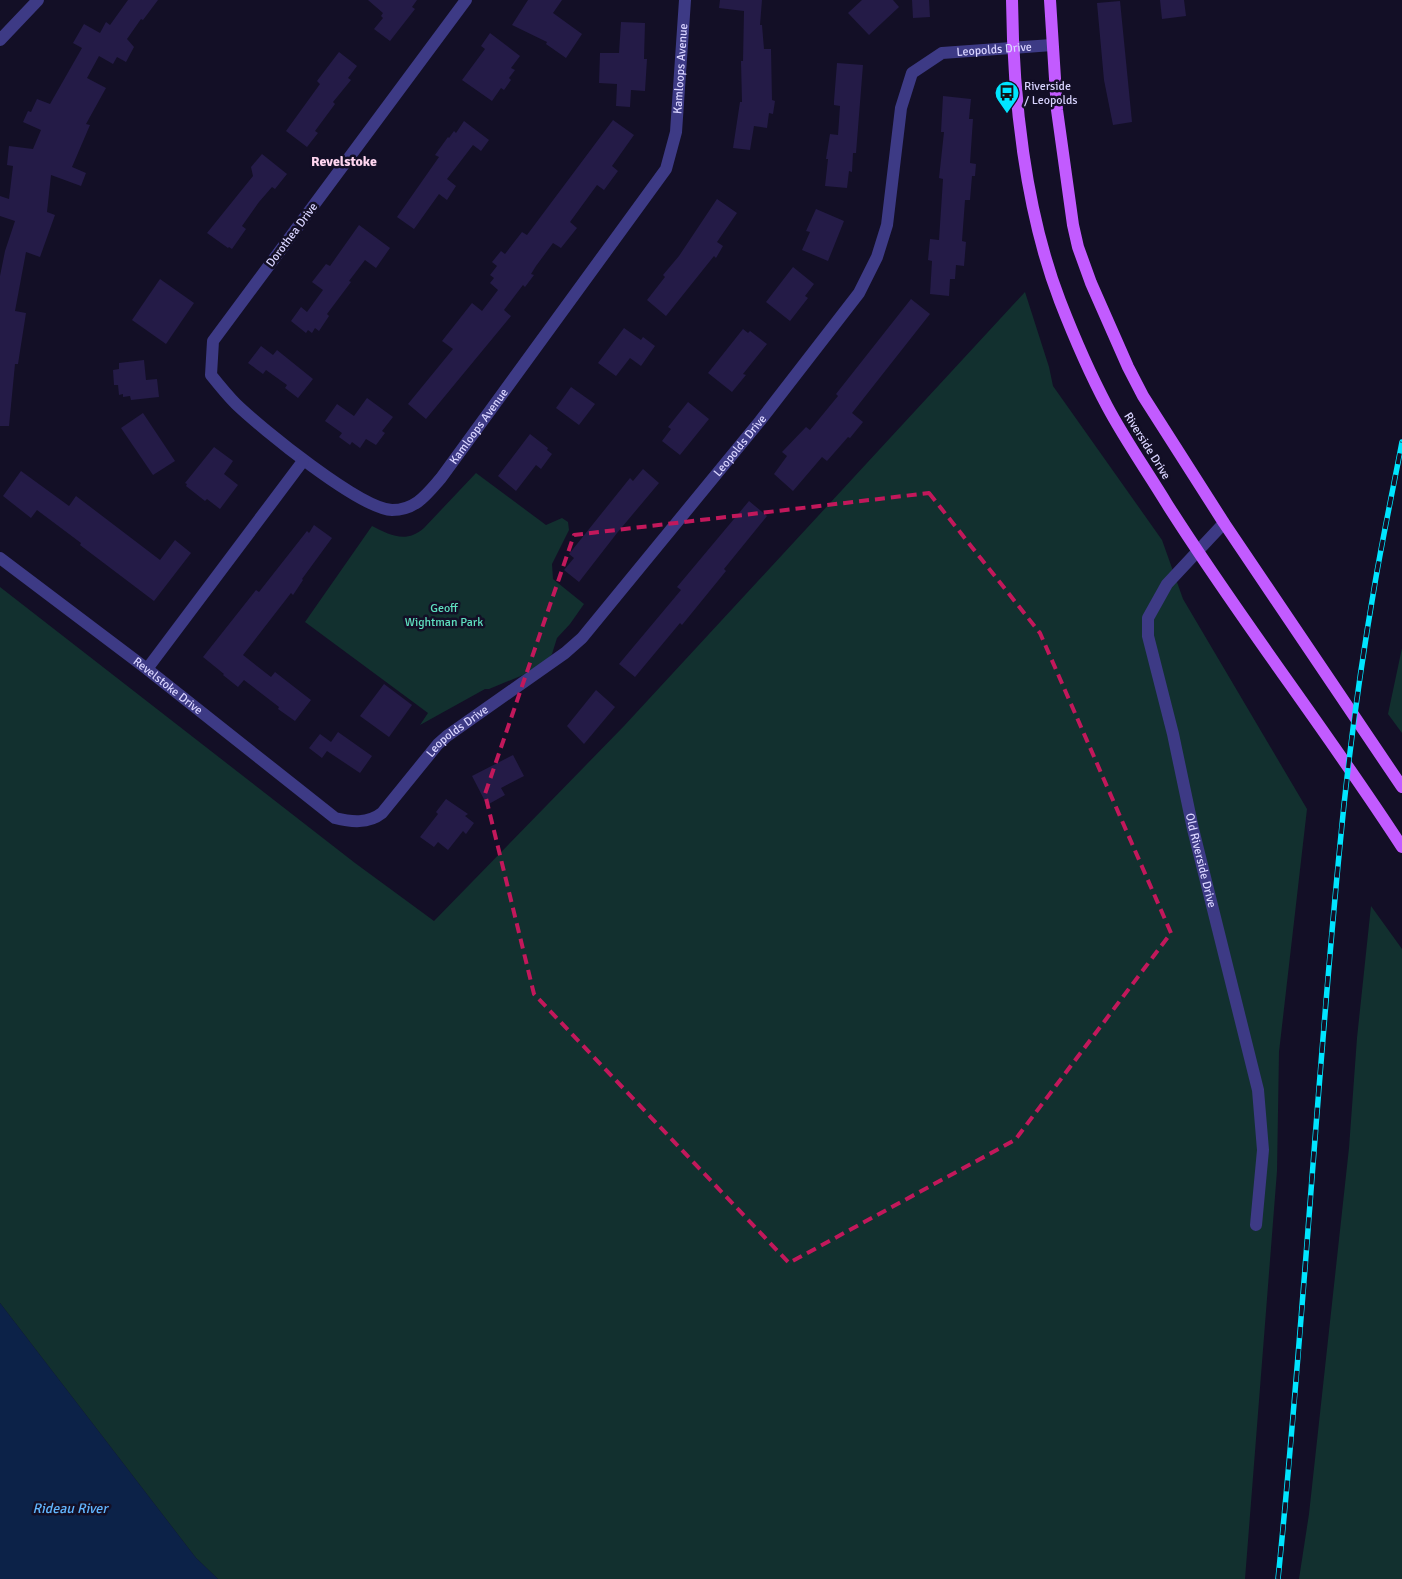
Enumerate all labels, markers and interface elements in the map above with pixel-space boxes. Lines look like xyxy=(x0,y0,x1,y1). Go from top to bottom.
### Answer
street label: Kamloops Avenue xyxy=(670,23,691,114)
street label: Leopolds Drive xyxy=(956,39,1032,59)
place label: Riverside / Leopolds xyxy=(1024,79,1078,108)
bus stop icon: Riverside / Leopolds xyxy=(994,80,1020,114)
district label: Revelstoke xyxy=(311,153,377,170)
street label: Dorothea Drive xyxy=(263,200,321,270)
street label: Kamloops Avenue xyxy=(446,385,511,467)
street label: Riverside Drive xyxy=(1120,410,1174,482)
street label: Leopolds Drive xyxy=(710,412,770,479)
park label: Geoff Wightman Park xyxy=(405,601,483,630)
street label: Revelstoke Drive xyxy=(130,654,206,718)
street label: Leopolds Drive xyxy=(423,702,491,760)
street label: Old Riverside Drive xyxy=(1182,812,1220,909)
water label: Rideau River xyxy=(33,1500,109,1517)

